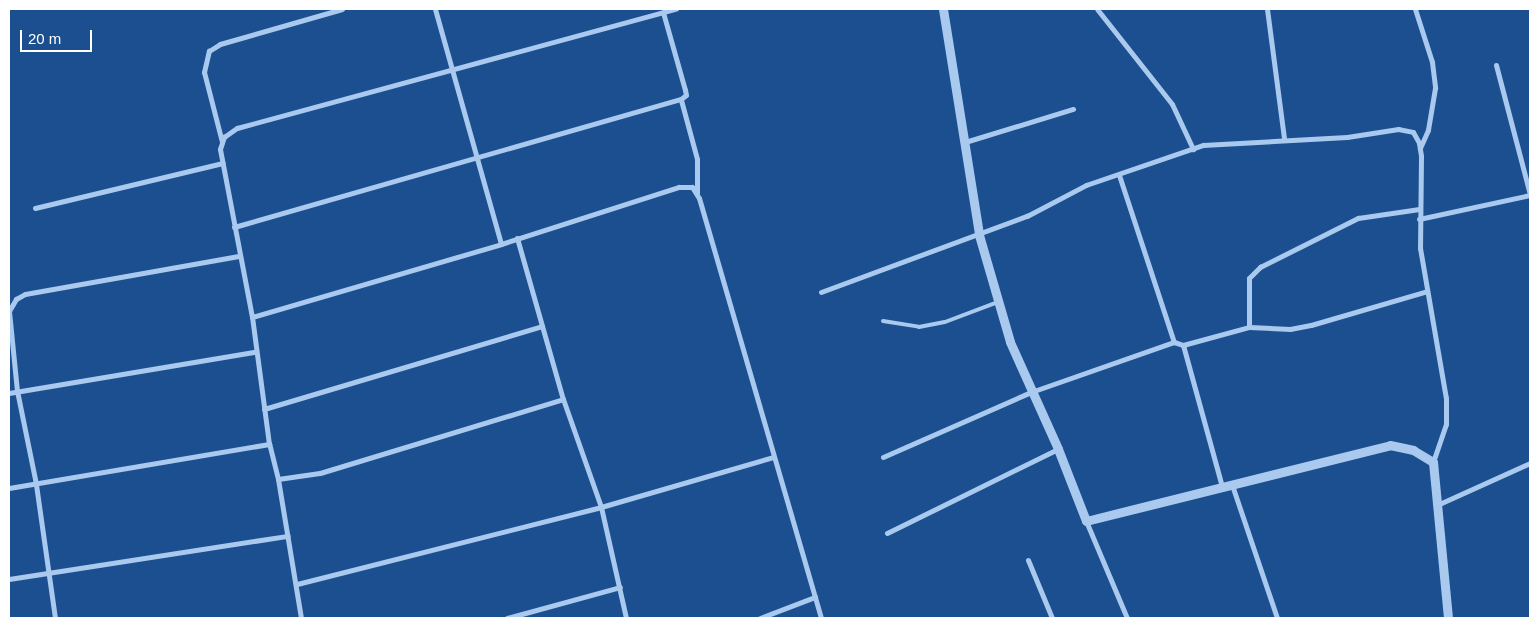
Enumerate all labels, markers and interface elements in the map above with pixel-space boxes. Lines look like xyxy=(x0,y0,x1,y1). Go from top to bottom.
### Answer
scale bar xyxy=(22,20,95,52)
text: 20 m xyxy=(28,30,61,47)

